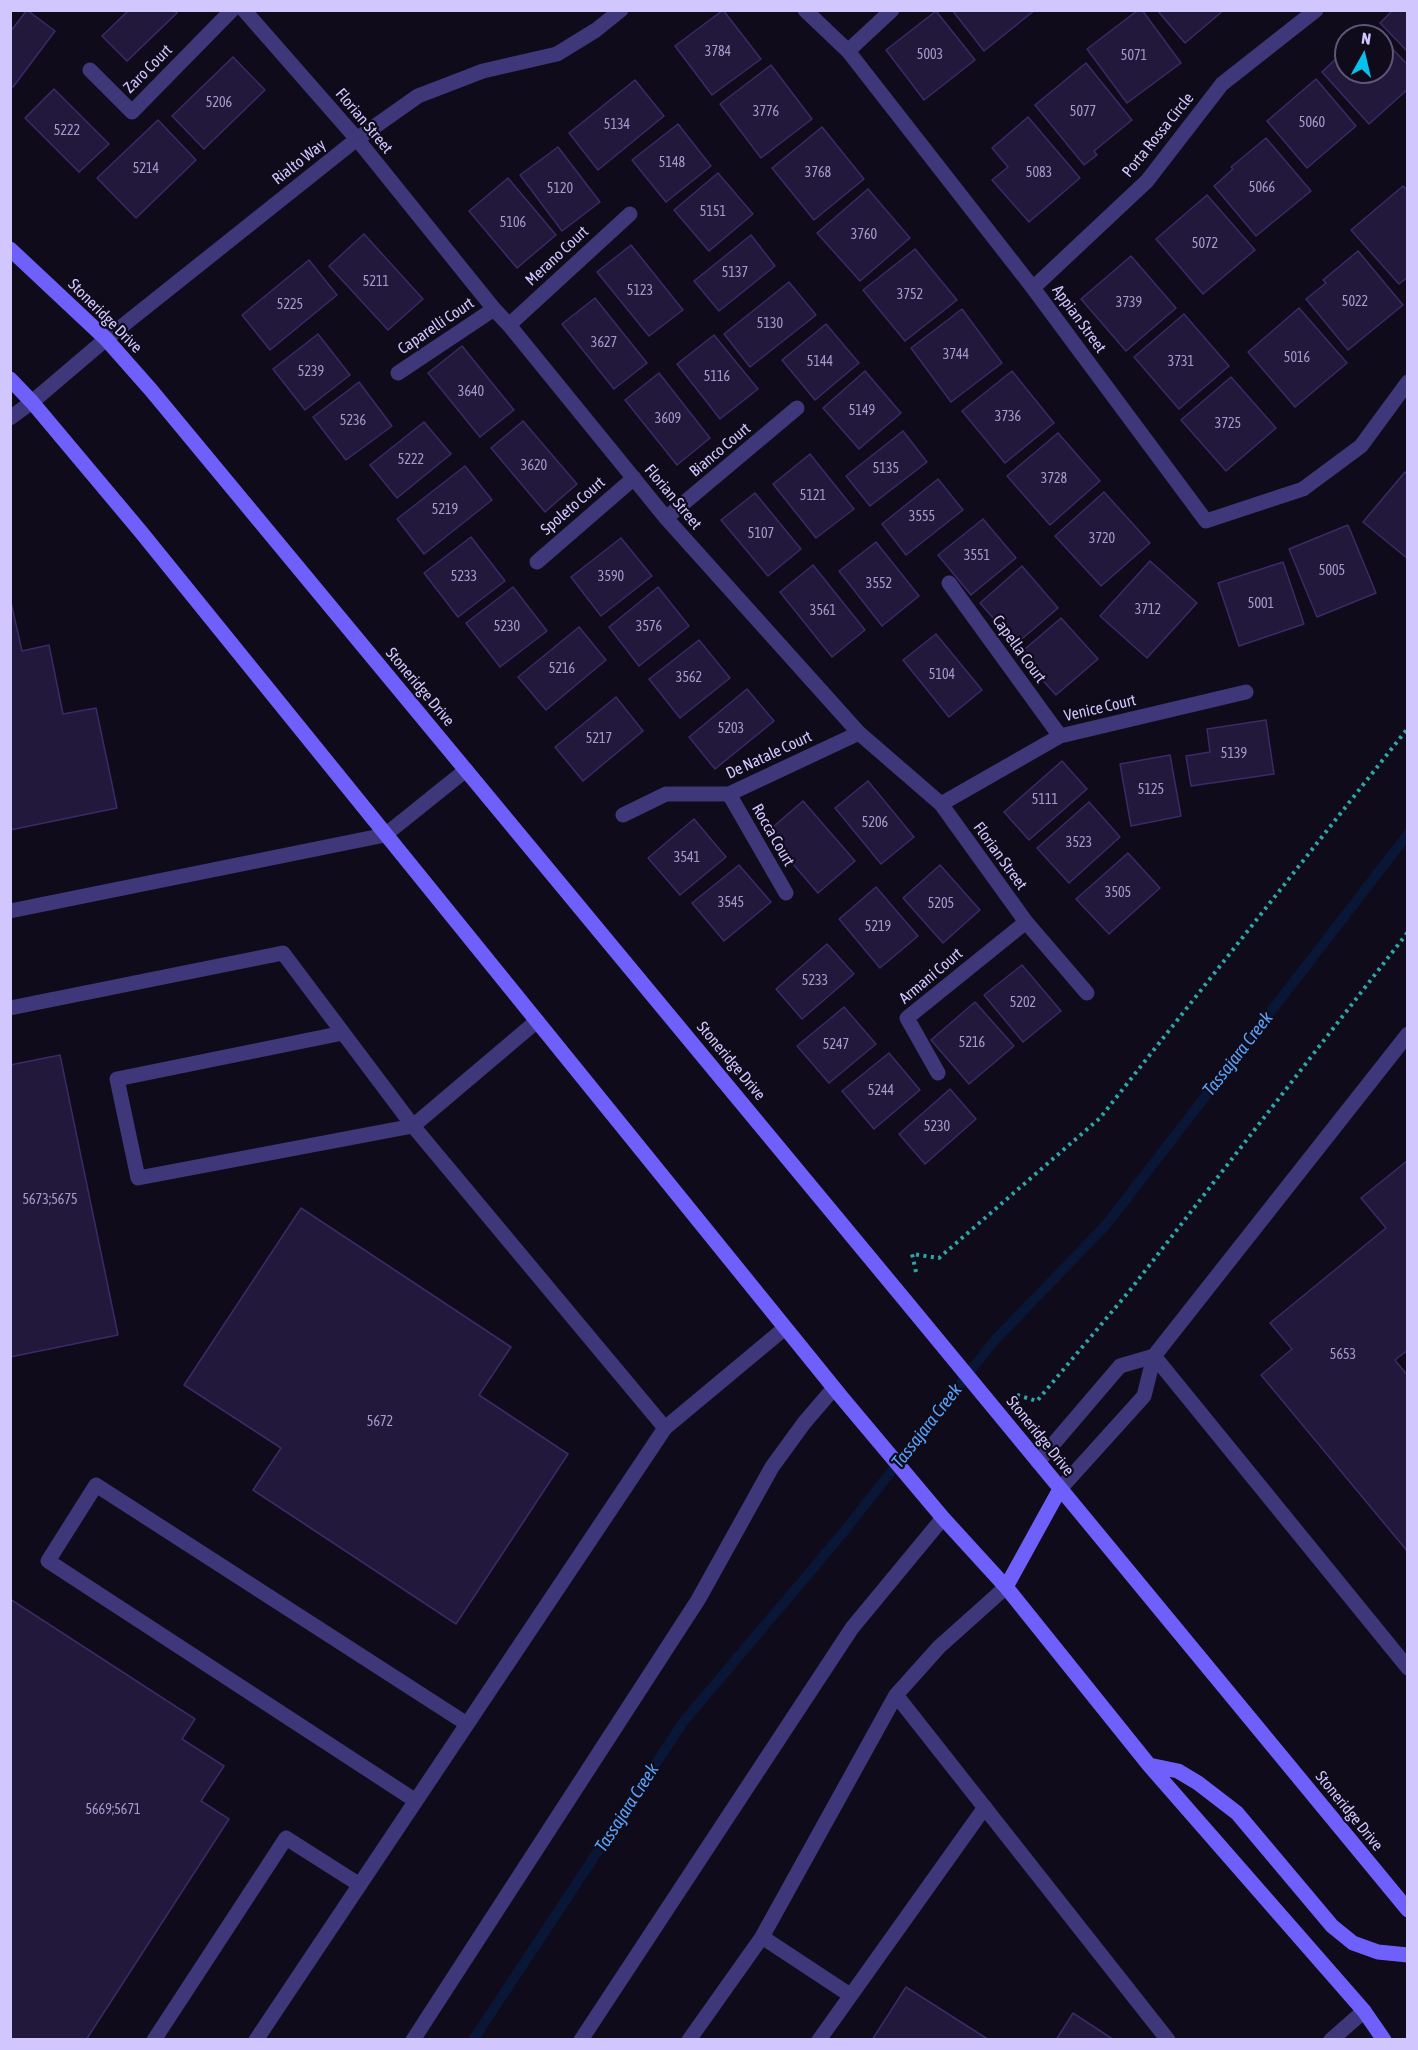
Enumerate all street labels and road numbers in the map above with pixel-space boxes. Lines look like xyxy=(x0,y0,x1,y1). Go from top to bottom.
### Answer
street label: Zaro Court xyxy=(120,41,176,97)
street label: Florian Street xyxy=(331,85,397,157)
street label: Porta Rossa Circle xyxy=(1118,89,1198,181)
street label: Rialto Way xyxy=(268,135,330,189)
street label: Merano Court xyxy=(522,222,592,290)
street label: Stoneridge Drive xyxy=(64,275,146,357)
street label: Appian Street xyxy=(1048,281,1110,357)
street label: Caparelli Court xyxy=(394,294,478,358)
street label: Bianco Court xyxy=(686,419,754,481)
street label: Florian Street xyxy=(640,461,706,533)
street label: Spoleto Court xyxy=(537,473,609,539)
street label: Capella Court xyxy=(988,611,1050,687)
street label: Stoneridge Drive xyxy=(382,644,458,730)
street label: Venice Court xyxy=(1062,690,1138,726)
street label: De Natale Court xyxy=(723,727,815,783)
street label: Rocca Court xyxy=(748,800,798,870)
street label: Florian Street xyxy=(969,818,1031,894)
street label: Armani Court xyxy=(895,944,967,1008)
street label: Stoneridge Drive xyxy=(693,1018,769,1104)
street label: Stoneridge Drive xyxy=(1002,1392,1078,1480)
street label: Stoneridge Drive xyxy=(1311,1767,1387,1855)

